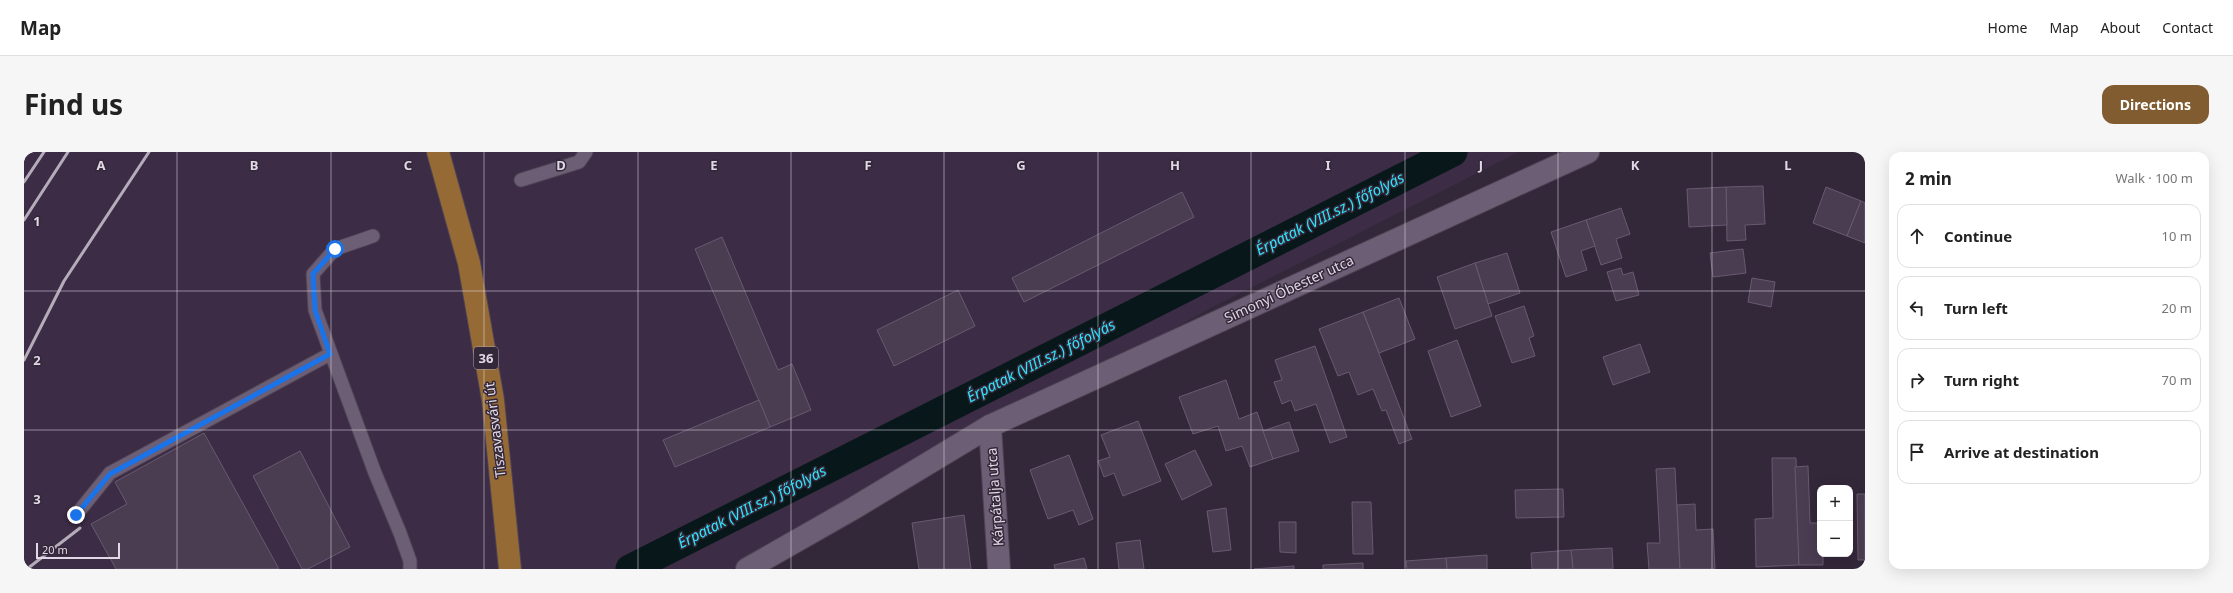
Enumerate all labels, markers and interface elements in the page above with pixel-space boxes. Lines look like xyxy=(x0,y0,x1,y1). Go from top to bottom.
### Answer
text: Map xyxy=(20,15,61,41)
text: Home xyxy=(1988,18,2027,37)
text: Map xyxy=(2049,18,2079,37)
text: About xyxy=(2101,18,2140,37)
text: Contact xyxy=(2162,18,2213,37)
text: Find us xyxy=(24,85,123,123)
button: Directions xyxy=(2102,85,2209,124)
text: A xyxy=(97,156,106,174)
text: B xyxy=(250,156,258,174)
text: C xyxy=(404,156,412,174)
text: D xyxy=(556,156,566,174)
text: E xyxy=(710,156,718,174)
text: F xyxy=(864,156,872,174)
text: G xyxy=(1016,156,1026,174)
text: H xyxy=(1170,156,1180,174)
text: I xyxy=(1325,156,1331,174)
text: J xyxy=(1478,156,1483,174)
text: K xyxy=(1631,156,1640,174)
text: L xyxy=(1784,156,1792,174)
water label: Érpatak (VIII.sz.) főfolyás xyxy=(1252,167,1408,259)
text: 2 min xyxy=(1905,167,1952,190)
text: Walk · 100 m xyxy=(2115,169,2193,187)
text: 1 xyxy=(33,212,41,230)
icon: ahead xyxy=(1906,225,1928,247)
text: Continue xyxy=(1944,226,2012,246)
text: 10 m xyxy=(2162,227,2192,245)
route start xyxy=(326,240,344,258)
street label: Simonyi Óbester utca xyxy=(1221,250,1357,327)
icon: left xyxy=(1906,297,1928,319)
text: Turn left xyxy=(1944,298,2008,318)
text: 20 m xyxy=(2162,299,2192,317)
water label: Érpatak (VIII.sz.) főfolyás xyxy=(963,314,1119,406)
road number: 36 xyxy=(474,347,498,369)
text: 2 xyxy=(33,351,41,369)
icon: right xyxy=(1906,369,1928,391)
text: Turn right xyxy=(1944,370,2019,390)
text: 70 m xyxy=(2162,371,2192,389)
street label: Tiszavasvári út xyxy=(479,381,510,479)
icon: arrive xyxy=(1906,441,1928,463)
text: Arrive at destination xyxy=(1944,442,2099,462)
street label: Kárpátalja utca xyxy=(982,447,1007,547)
water label: Érpatak (VIII.sz.) főfolyás xyxy=(674,460,830,552)
map controls xyxy=(1817,485,1853,557)
button: + xyxy=(1817,485,1853,521)
text: 3 xyxy=(33,490,41,508)
route end xyxy=(67,506,85,524)
button: − xyxy=(1817,521,1853,557)
scale bar xyxy=(36,541,120,560)
text: 20 m xyxy=(42,542,68,557)

